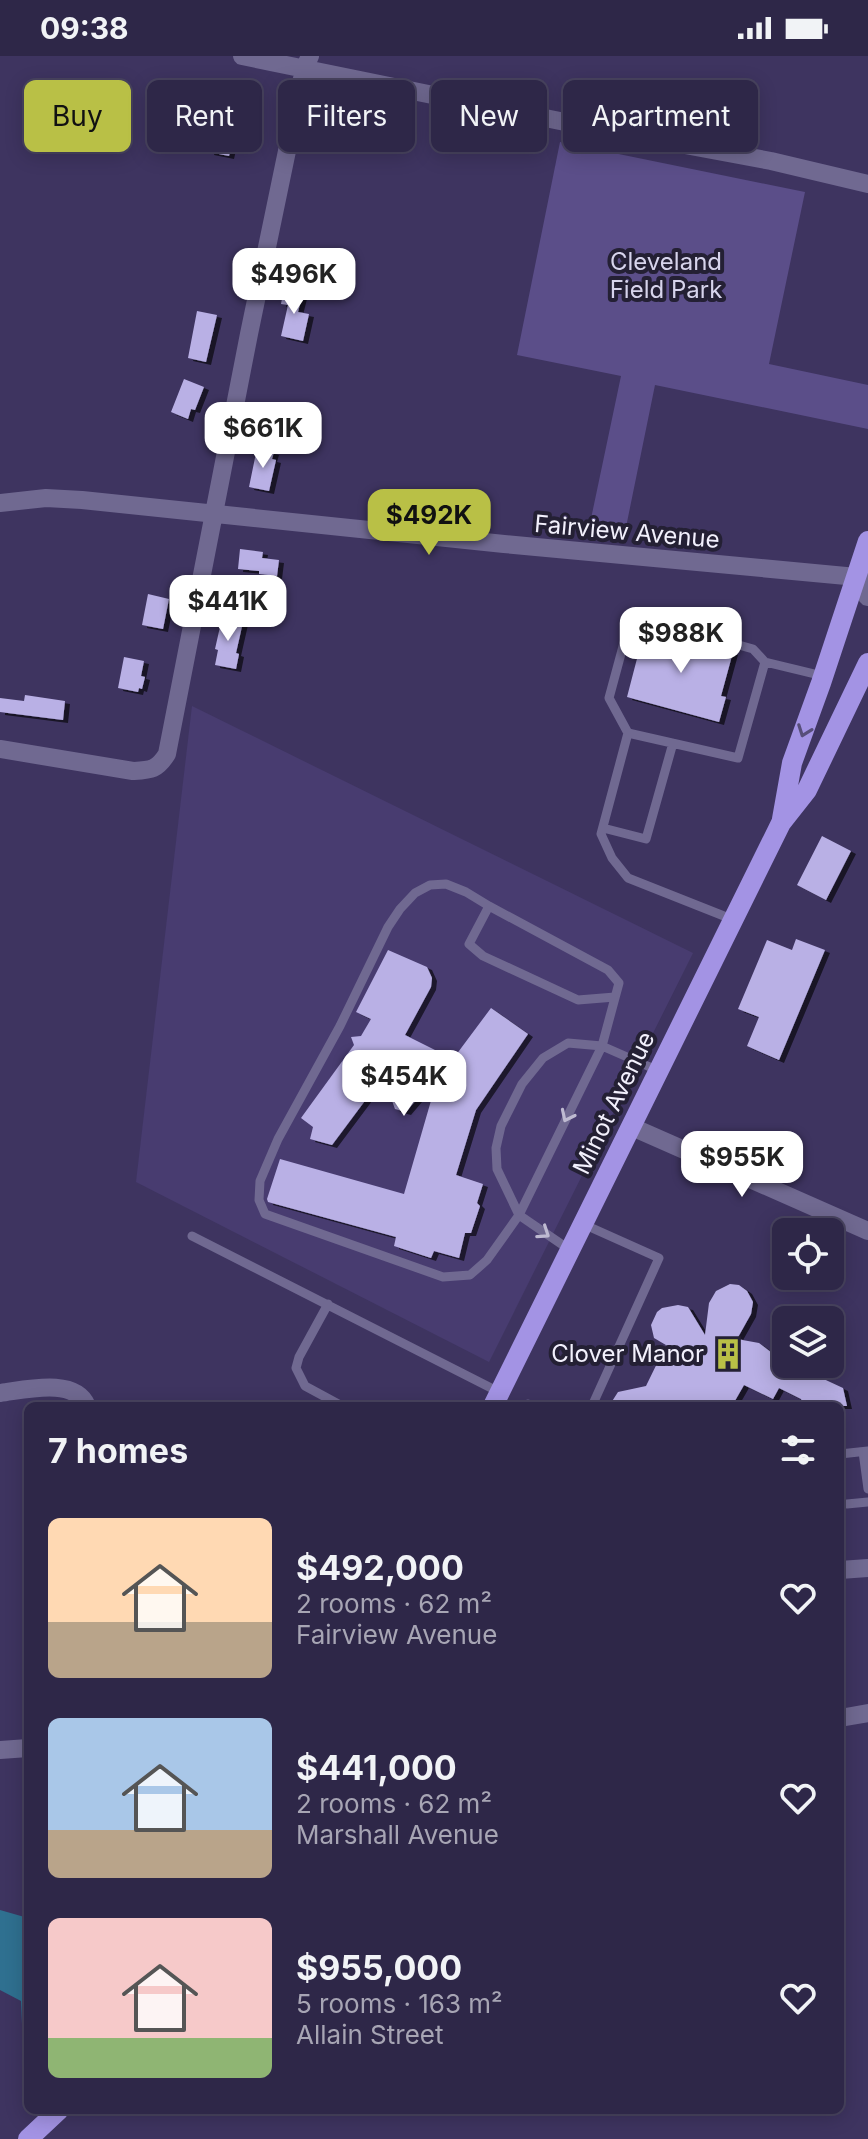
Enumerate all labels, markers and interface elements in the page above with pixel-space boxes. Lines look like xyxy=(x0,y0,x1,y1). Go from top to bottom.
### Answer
text: 09:38 xyxy=(40,10,129,46)
chip: Buy xyxy=(24,80,131,152)
chip: Rent xyxy=(147,80,262,152)
chip: Filters xyxy=(278,80,415,152)
chip: New xyxy=(431,80,547,152)
chip: Apartment xyxy=(563,80,758,152)
park label: Cleveland Field Park xyxy=(610,247,722,304)
pin: $496K xyxy=(238,248,350,316)
text: $496K xyxy=(250,258,338,289)
pin: $661K xyxy=(207,402,319,470)
text: $661K xyxy=(223,412,303,443)
pin: $492K xyxy=(373,489,485,557)
text: $492K xyxy=(386,499,472,530)
street label: Fairview Avenue xyxy=(533,509,721,554)
pin: $441K xyxy=(172,575,284,643)
text: $441K xyxy=(187,585,269,616)
pin: $988K xyxy=(625,607,737,675)
text: $988K xyxy=(638,617,724,648)
one-way arrow xyxy=(797,723,814,737)
street label: Minot Avenue xyxy=(567,1027,661,1179)
pin: $454K xyxy=(348,1050,460,1118)
text: $454K xyxy=(360,1060,448,1091)
one-way arrow xyxy=(562,1108,577,1123)
pin: $955K xyxy=(686,1131,798,1199)
text: $955K xyxy=(699,1141,785,1172)
map controls xyxy=(772,1218,844,1378)
button: locate xyxy=(772,1218,844,1290)
one-way arrow xyxy=(536,1223,550,1238)
button: layers xyxy=(772,1306,844,1378)
building icon: Clover Manor xyxy=(711,1337,745,1371)
place label: Clover Manor xyxy=(551,1339,704,1368)
icon: filters xyxy=(776,1428,820,1472)
text: 7 homes xyxy=(48,1430,188,1471)
text: $492,000 xyxy=(296,1547,464,1588)
icon: home xyxy=(112,1550,208,1646)
icon: heart xyxy=(776,1576,820,1620)
text: 2 rooms · 62 m² xyxy=(296,1588,492,1619)
text: Fairview Avenue xyxy=(296,1619,497,1650)
text: $441,000 xyxy=(296,1747,457,1788)
icon: home xyxy=(112,1750,208,1846)
icon: heart xyxy=(776,1776,820,1820)
text: 2 rooms · 62 m² xyxy=(296,1788,492,1819)
text: Marshall Avenue xyxy=(296,1819,499,1850)
text: $955,000 xyxy=(296,1947,462,1988)
icon: home xyxy=(112,1950,208,2046)
icon: heart xyxy=(776,1976,820,2020)
text: 5 rooms · 163 m² xyxy=(296,1988,503,2019)
text: Allain Street xyxy=(296,2019,443,2050)

